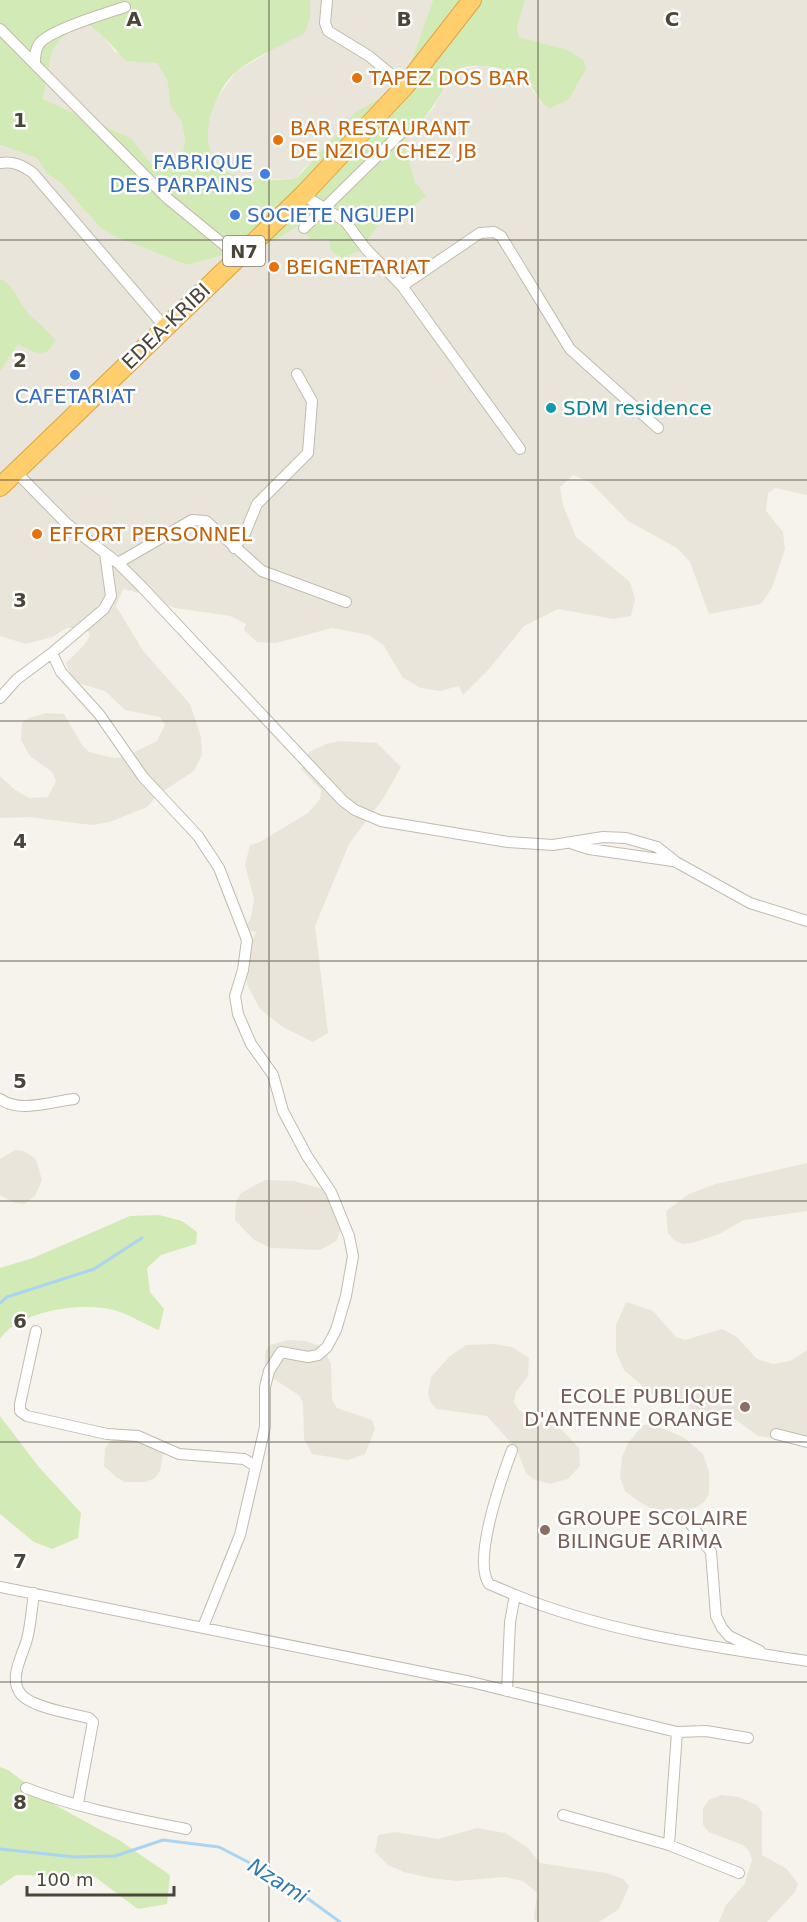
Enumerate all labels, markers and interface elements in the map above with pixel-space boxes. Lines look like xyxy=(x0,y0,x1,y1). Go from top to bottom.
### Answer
text: A xyxy=(126,7,142,31)
text: B xyxy=(396,7,412,31)
text: C xyxy=(665,7,679,31)
place label: TAPEZ DOS BAR xyxy=(368,66,530,90)
marker: TAPEZ DOS BAR xyxy=(350,71,364,85)
text: 1 xyxy=(13,108,27,132)
place label: BAR RESTAURANT DE NZIOU CHEZ JB xyxy=(290,116,477,163)
marker: BAR RESTAURANT DE NZIOU CHEZ JB xyxy=(271,133,285,147)
place label: FABRIQUE DES PARPAINS xyxy=(110,150,253,197)
marker: FABRIQUE DES PARPAINS xyxy=(258,167,272,181)
place label: SOCIETE NGUEPI xyxy=(247,203,415,227)
marker: SOCIETE NGUEPI xyxy=(228,208,242,222)
road number: N7 xyxy=(223,236,265,266)
place label: BEIGNETARIAT xyxy=(286,255,431,279)
marker: BEIGNETARIAT xyxy=(267,260,281,274)
street label: EDEA-KRIBI xyxy=(117,278,215,374)
text: 2 xyxy=(13,348,27,372)
marker: CAFETARIAT xyxy=(68,368,82,382)
place label: CAFETARIAT xyxy=(15,384,136,408)
place label: SDM residence xyxy=(563,396,712,420)
marker: SDM residence xyxy=(544,401,558,415)
place label: EFFORT PERSONNEL xyxy=(49,522,253,546)
marker: EFFORT PERSONNEL xyxy=(30,527,44,541)
text: 3 xyxy=(13,588,27,612)
text: 4 xyxy=(13,829,27,853)
text: 5 xyxy=(13,1069,27,1093)
text: 6 xyxy=(13,1309,27,1333)
place label: ECOLE PUBLIQUE D'ANTENNE ORANGE xyxy=(524,1384,733,1431)
marker: ECOLE PUBLIQUE D'ANTENNE ORANGE xyxy=(738,1400,752,1414)
place label: GROUPE SCOLAIRE BILINGUE ARIMA xyxy=(557,1506,748,1553)
marker: GROUPE SCOLAIRE BILINGUE ARIMA xyxy=(538,1523,552,1537)
text: 7 xyxy=(13,1549,27,1573)
text: 8 xyxy=(13,1790,27,1814)
water label: Nzami xyxy=(244,1853,312,1909)
scale bar xyxy=(27,1859,174,1897)
text: 100 m xyxy=(36,1869,94,1890)

